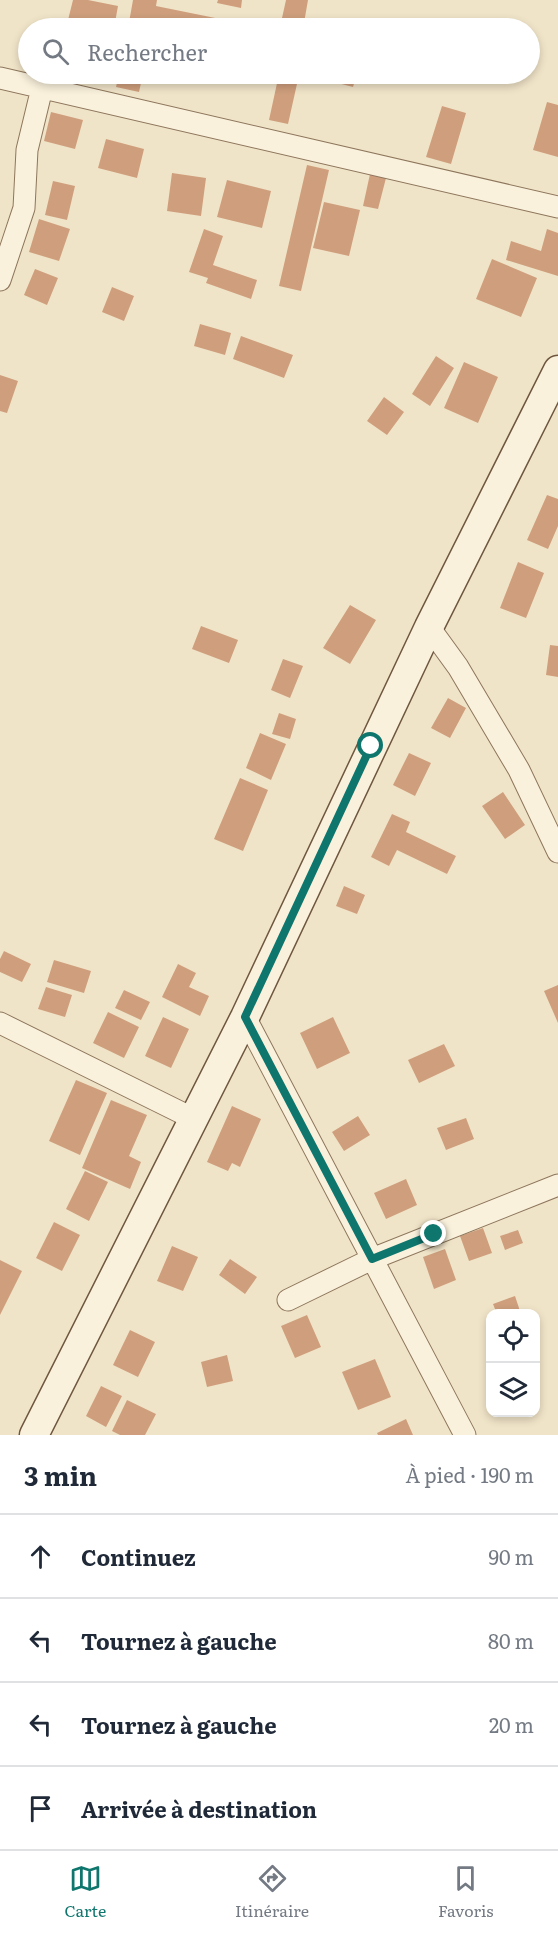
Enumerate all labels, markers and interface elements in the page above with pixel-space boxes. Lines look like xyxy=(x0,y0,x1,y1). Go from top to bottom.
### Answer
search box xyxy=(18,18,540,84)
icon: search xyxy=(39,35,72,68)
text: Rechercher xyxy=(87,35,207,68)
route start xyxy=(357,732,383,758)
route end xyxy=(420,1220,446,1246)
map controls xyxy=(486,1309,540,1417)
button: locate xyxy=(486,1309,540,1363)
button: layers xyxy=(486,1363,540,1417)
text: 3 min xyxy=(24,1455,97,1494)
text: À pied · 190 m xyxy=(405,1459,534,1489)
icon: ahead xyxy=(24,1540,57,1573)
text: Continuez xyxy=(81,1540,196,1573)
text: 90 m xyxy=(489,1541,534,1571)
icon: left xyxy=(24,1624,57,1657)
text: Tournez à gauche xyxy=(81,1624,277,1657)
text: 80 m xyxy=(488,1625,534,1655)
icon: left xyxy=(24,1708,57,1741)
text: Tournez à gauche xyxy=(81,1708,277,1741)
text: 20 m xyxy=(489,1709,534,1739)
icon: arrive xyxy=(24,1792,57,1825)
text: Arrivée à destination xyxy=(81,1792,317,1825)
tab: Carte xyxy=(64,1862,106,1922)
tab: Itinéraire xyxy=(235,1862,309,1922)
tab: Favoris xyxy=(438,1862,494,1922)

